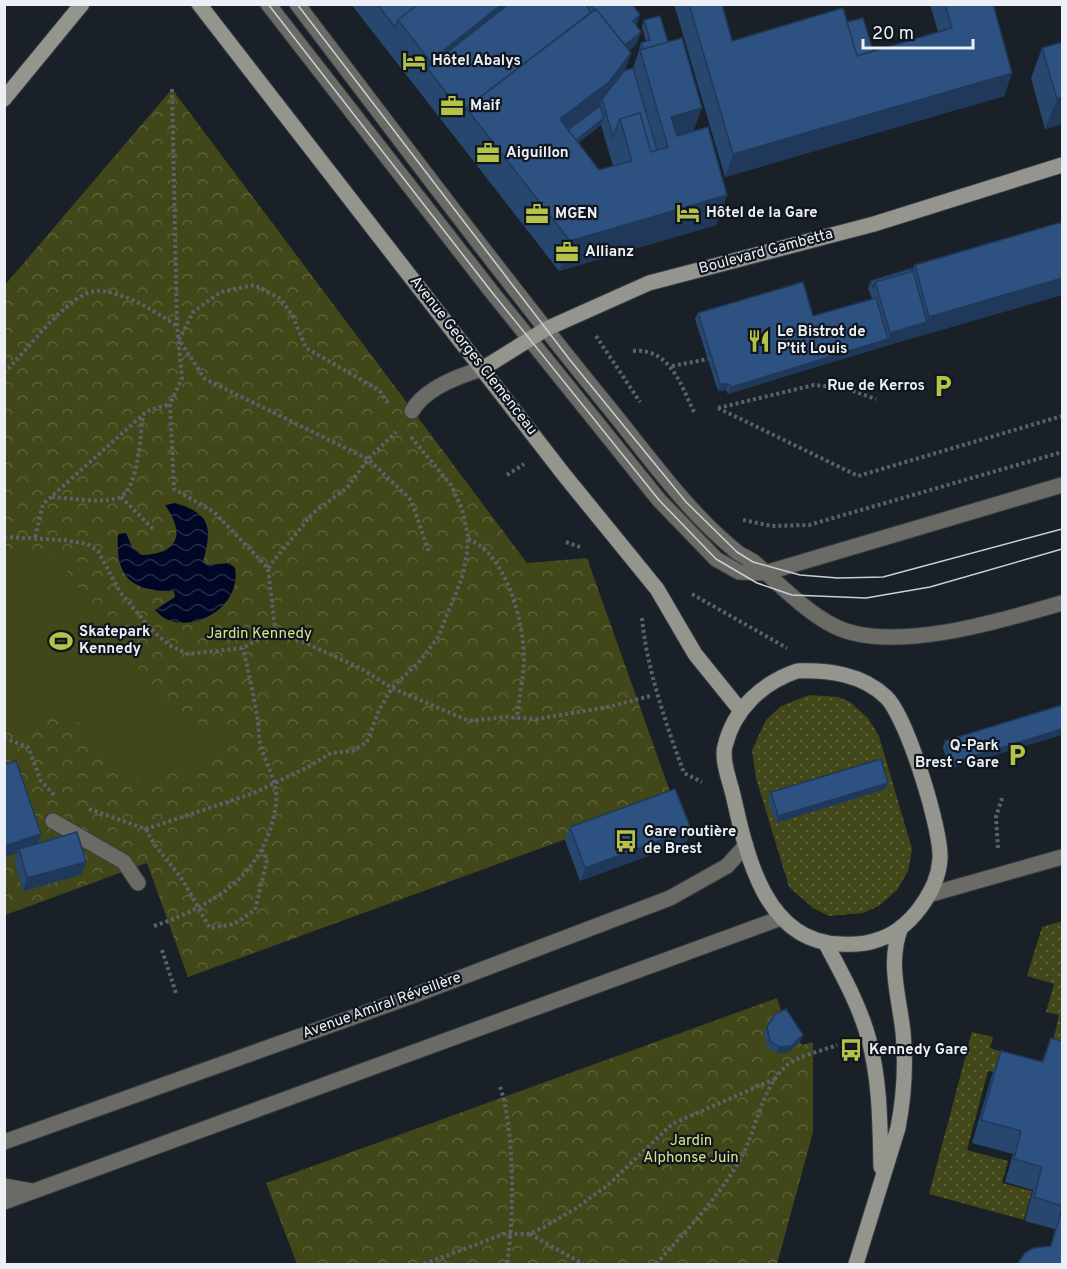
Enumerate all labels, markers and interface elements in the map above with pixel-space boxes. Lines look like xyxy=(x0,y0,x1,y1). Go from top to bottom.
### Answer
scale bar xyxy=(863,12,972,50)
text: 20 m xyxy=(872,23,914,46)
hotel icon: Hôtel Abalys xyxy=(401,48,427,74)
place label: Hôtel Abalys xyxy=(432,52,521,71)
office icon: Maif xyxy=(439,93,465,119)
place label: Maif xyxy=(470,97,501,116)
office icon: Aiguillon xyxy=(475,140,501,166)
place label: Aiguillon xyxy=(506,144,569,163)
hotel icon: Hôtel de la Gare xyxy=(675,200,701,226)
office icon: MGEN xyxy=(524,201,550,227)
place label: Hôtel de la Gare xyxy=(706,204,818,223)
place label: MGEN xyxy=(555,205,597,224)
street label: Boulevard Gambetta xyxy=(697,225,835,279)
office icon: Allianz xyxy=(554,239,580,265)
place label: Allianz xyxy=(585,243,634,262)
street label: Avenue Georges Clemenceau xyxy=(405,273,541,439)
place label: Le Bistrot de P’tit Louis xyxy=(777,323,866,359)
restaurant icon: Le Bistrot de P’tit Louis xyxy=(746,328,772,354)
parking icon: Rue de Kerros xyxy=(930,373,956,399)
place label: Rue de Kerros xyxy=(827,377,925,396)
place label: Skatepark Kennedy xyxy=(79,623,150,659)
park label: Jardin Kennedy xyxy=(206,625,312,644)
sports icon: Skatepark Kennedy xyxy=(48,628,74,654)
place label: Q-Park Brest - Gare xyxy=(915,737,999,773)
parking icon: Q-Park Brest - Gare xyxy=(1004,742,1030,768)
place label: Gare routière de Brest xyxy=(644,823,736,859)
bus stop icon: Gare routière de Brest xyxy=(613,828,639,854)
street label: Avenue Amiral Réveillère xyxy=(300,968,464,1044)
bus stop icon: Kennedy Gare xyxy=(838,1037,864,1063)
place label: Kennedy Gare xyxy=(869,1041,968,1060)
park label: Jardin Alphonse Juin xyxy=(643,1132,739,1168)

